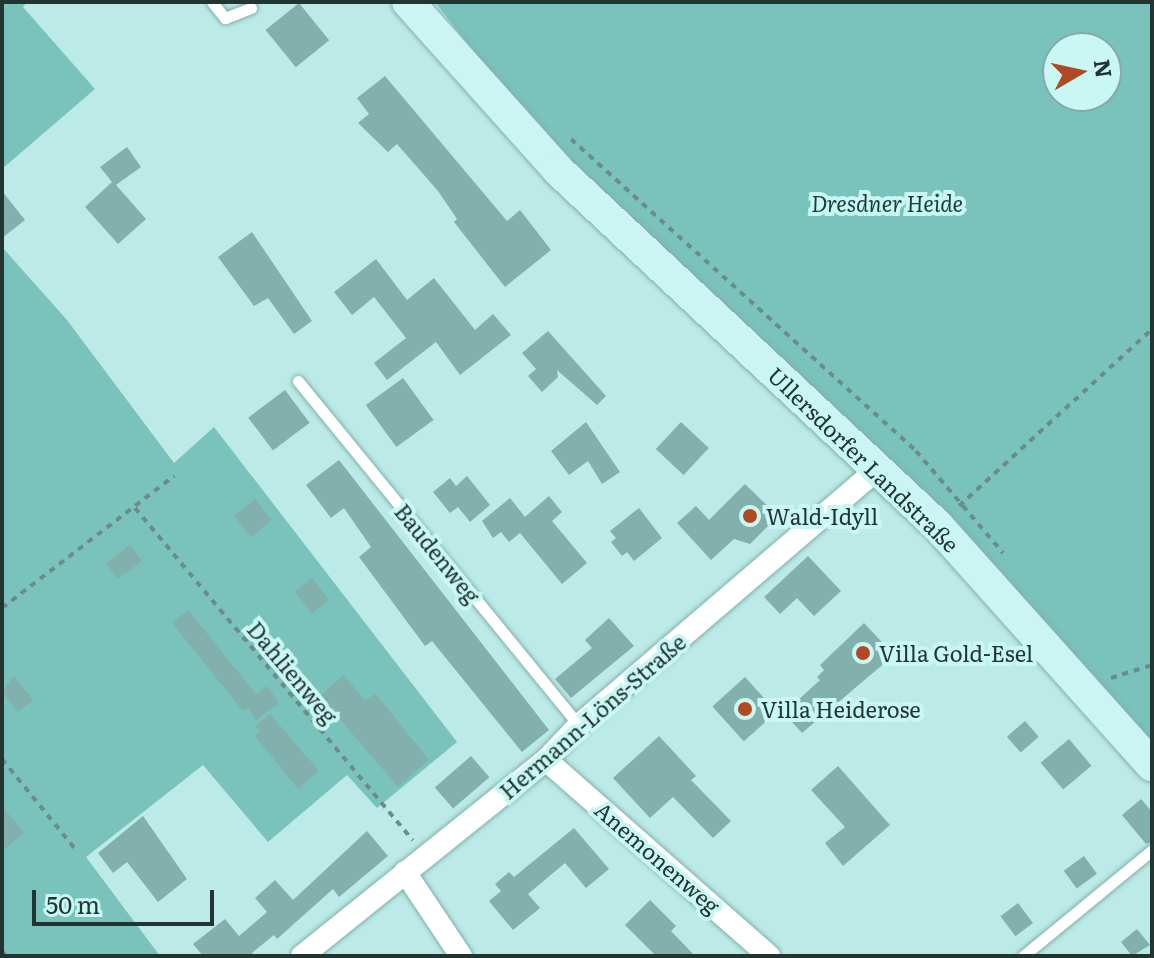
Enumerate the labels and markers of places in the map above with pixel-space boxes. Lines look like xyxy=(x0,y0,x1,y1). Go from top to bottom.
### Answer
place label: Wald-Idyll xyxy=(766,503,878,529)
marker: Wald-Idyll xyxy=(741,507,759,525)
place label: Villa Gold-Esel xyxy=(879,640,1033,666)
marker: Villa Gold-Esel xyxy=(854,644,872,662)
place label: Villa Heiderose xyxy=(761,696,921,722)
marker: Villa Heiderose xyxy=(736,700,754,718)

